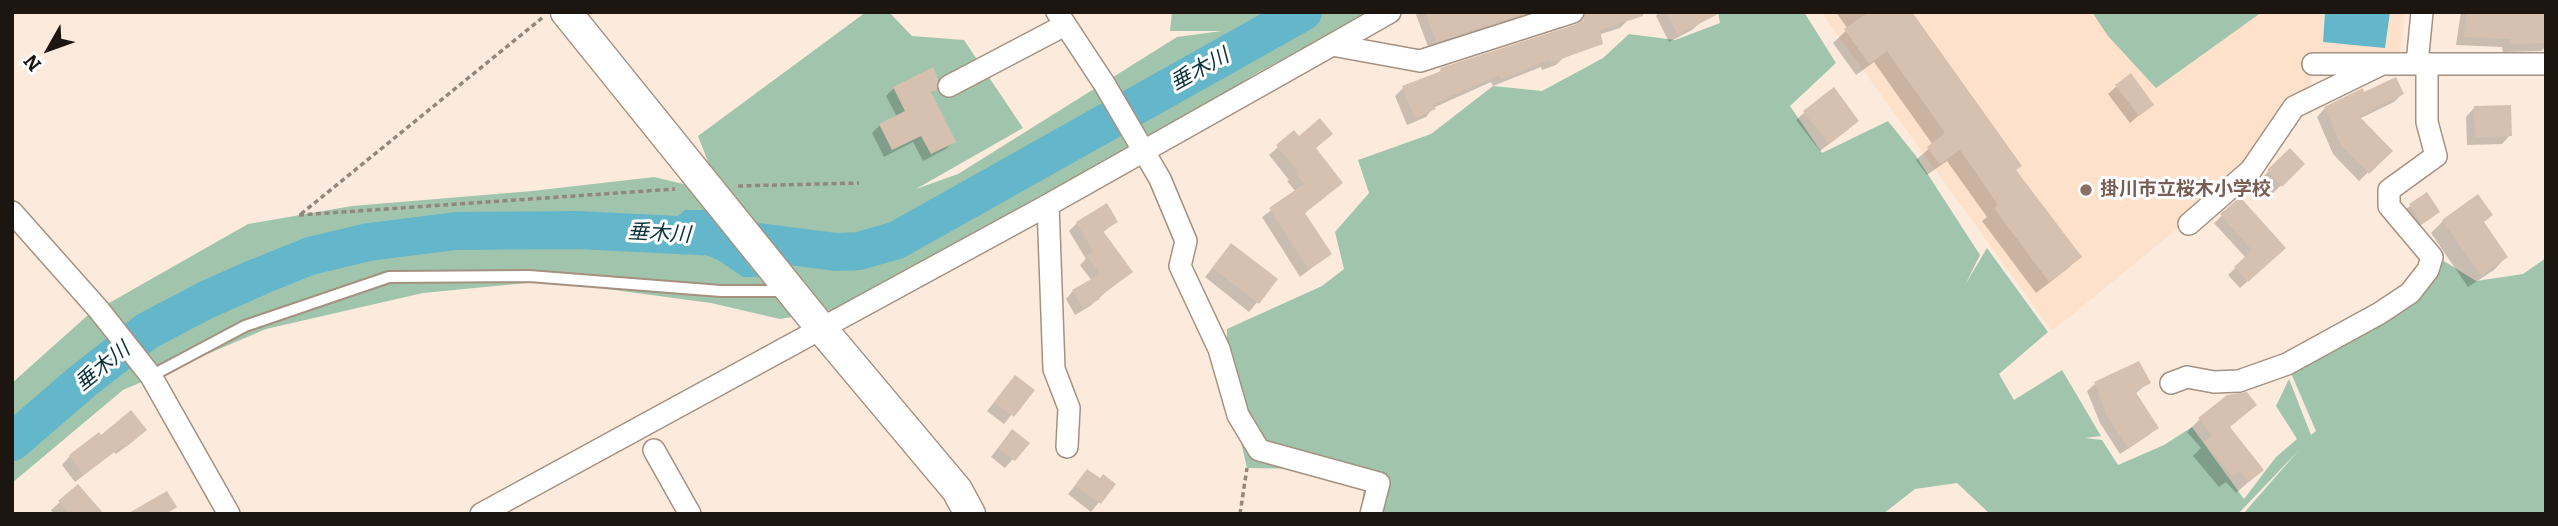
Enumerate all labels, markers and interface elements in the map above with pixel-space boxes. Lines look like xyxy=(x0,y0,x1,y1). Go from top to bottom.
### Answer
north arrow xyxy=(14,14,84,84)
water label: 垂木川 xyxy=(1166,44,1234,96)
text: N xyxy=(19,50,46,76)
place label: 掛川市立桜木小学校 xyxy=(2100,179,2271,201)
marker: 掛川市立桜木小学校 xyxy=(2078,182,2094,198)
water label: 垂木川 xyxy=(627,220,691,248)
water label: 垂木川 xyxy=(71,337,135,397)

